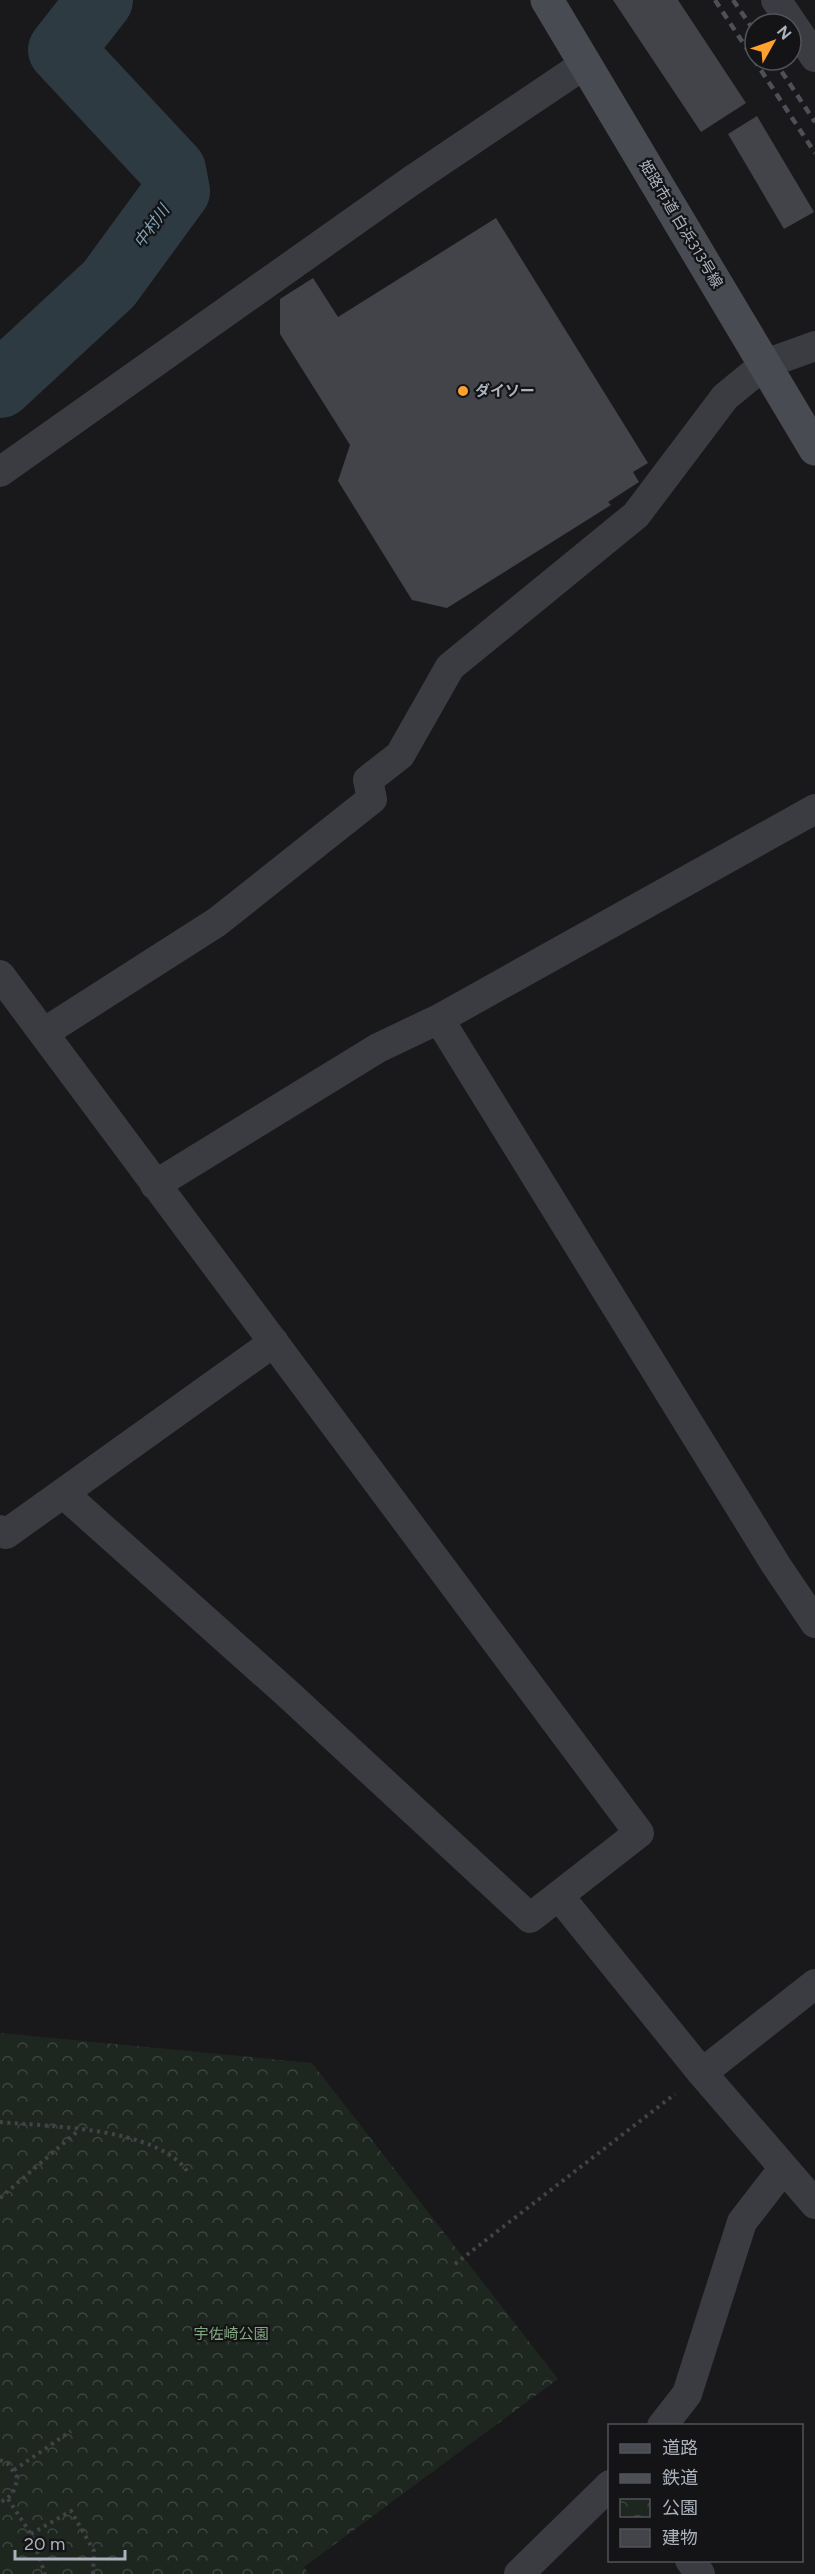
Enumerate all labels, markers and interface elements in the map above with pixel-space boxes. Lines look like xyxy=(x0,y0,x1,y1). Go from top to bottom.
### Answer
north arrow xyxy=(743,12,803,72)
text: N xyxy=(773,22,795,44)
street label: 姫路市道 白浜313号線 xyxy=(636,157,726,291)
water label: 中村川 xyxy=(130,200,174,251)
place label: ダイソー xyxy=(475,382,535,400)
marker: ダイソー xyxy=(456,384,470,398)
park label: 宇佐崎公園 xyxy=(193,2325,269,2343)
legend xyxy=(608,2424,803,2562)
text: 道路 xyxy=(662,2437,698,2459)
text: 鉄道 xyxy=(662,2467,698,2489)
text: 公園 xyxy=(662,2497,698,2519)
scale bar xyxy=(15,2523,124,2561)
text: 建物 xyxy=(662,2527,698,2549)
text: 20 m xyxy=(24,2533,65,2555)

